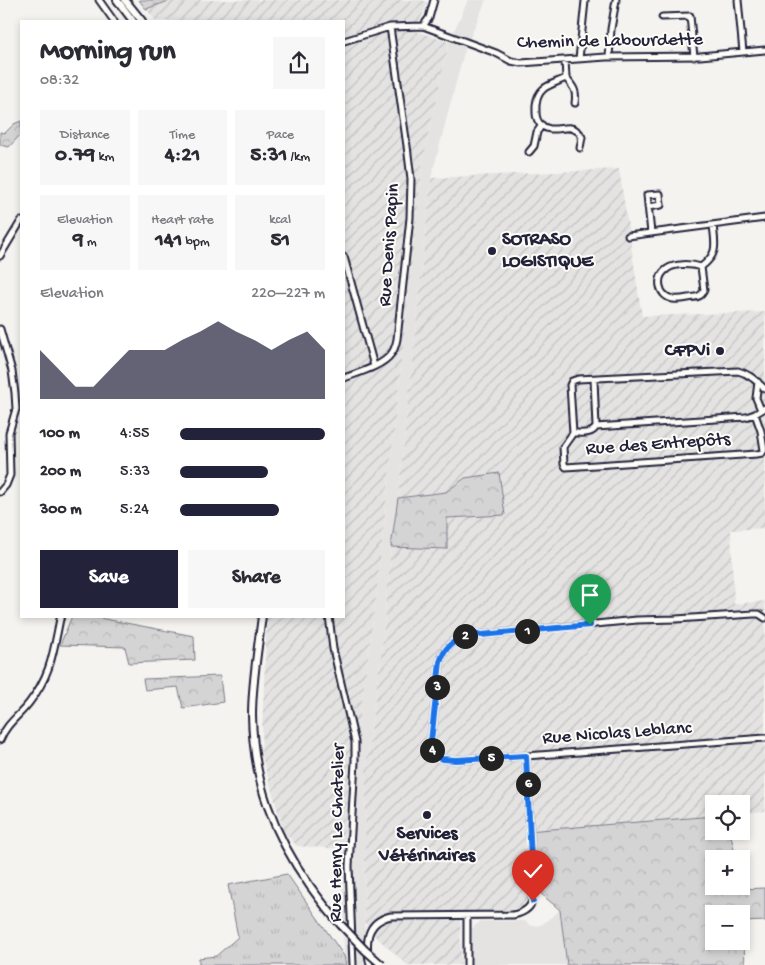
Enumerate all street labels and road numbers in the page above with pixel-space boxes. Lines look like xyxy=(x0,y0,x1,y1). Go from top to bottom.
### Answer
street label: Chemin de Labourdette xyxy=(517,29,703,55)
street label: Rue Denis Papin xyxy=(374,183,406,307)
street label: Rue des Entrepôts xyxy=(585,428,732,462)
street label: Rue Nicolas Leblanc xyxy=(542,717,693,751)
street label: Rue Henry Le Chatelier xyxy=(325,741,351,922)

